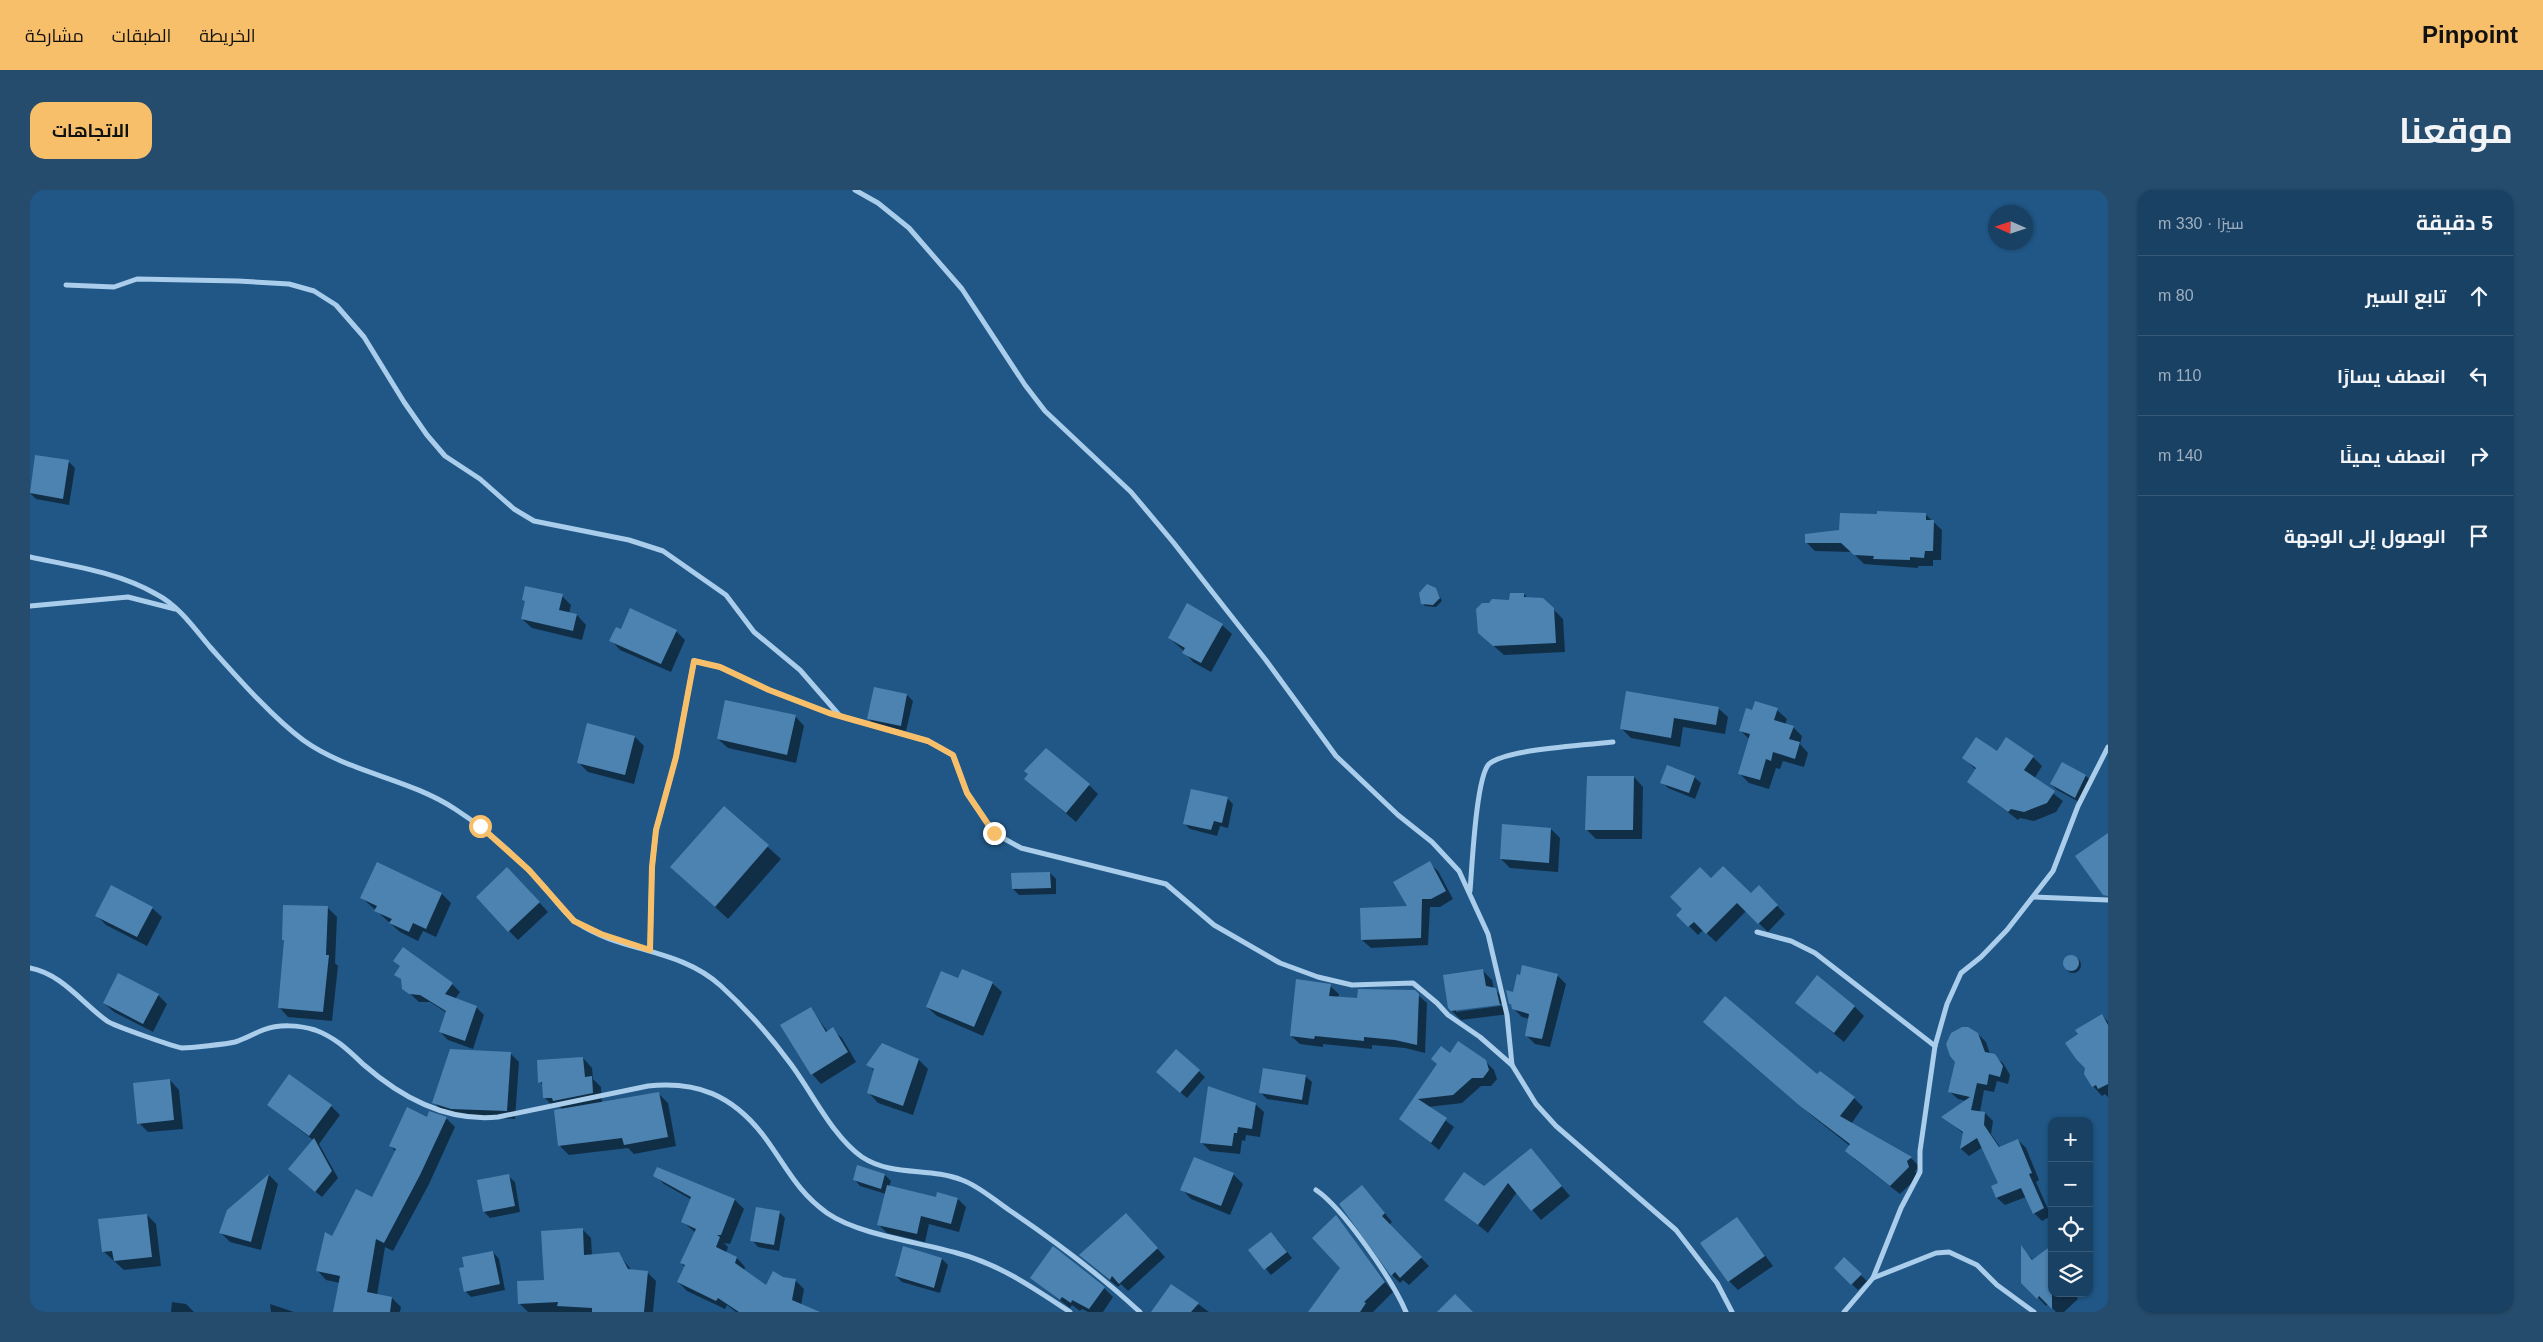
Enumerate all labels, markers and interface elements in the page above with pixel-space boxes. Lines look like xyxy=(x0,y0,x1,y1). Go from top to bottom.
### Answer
text: Pinpoint xyxy=(2422,21,2518,48)
text: مشاركة xyxy=(25,26,84,46)
text: الطبقات xyxy=(112,26,171,46)
text: الخريطة xyxy=(199,26,256,46)
button: الاتجاهات xyxy=(30,102,152,159)
text: موقعنا xyxy=(2399,111,2513,150)
north arrow xyxy=(1988,205,2033,250)
text: 5 دقيقة xyxy=(2416,211,2493,234)
text: سيرًا · 330 m xyxy=(2158,215,2244,232)
icon: ahead xyxy=(2465,282,2493,310)
text: تابع السير xyxy=(2365,286,2446,307)
text: 80 m xyxy=(2158,287,2194,304)
icon: left xyxy=(2465,362,2493,390)
text: انعطف يسارًا xyxy=(2337,366,2446,387)
text: 110 m xyxy=(2158,367,2201,384)
icon: right xyxy=(2465,442,2493,470)
text: انعطف يمينًا xyxy=(2339,446,2446,467)
text: 140 m xyxy=(2158,447,2202,464)
icon: arrive xyxy=(2465,522,2493,550)
text: الوصول إلى الوجهة xyxy=(2284,526,2446,547)
route start xyxy=(469,815,492,838)
route end xyxy=(983,822,1006,845)
map controls xyxy=(2048,1117,2093,1297)
button: + xyxy=(2048,1117,2093,1162)
button: − xyxy=(2048,1162,2093,1207)
button: locate xyxy=(2048,1207,2093,1252)
button: layers xyxy=(2048,1252,2093,1297)

